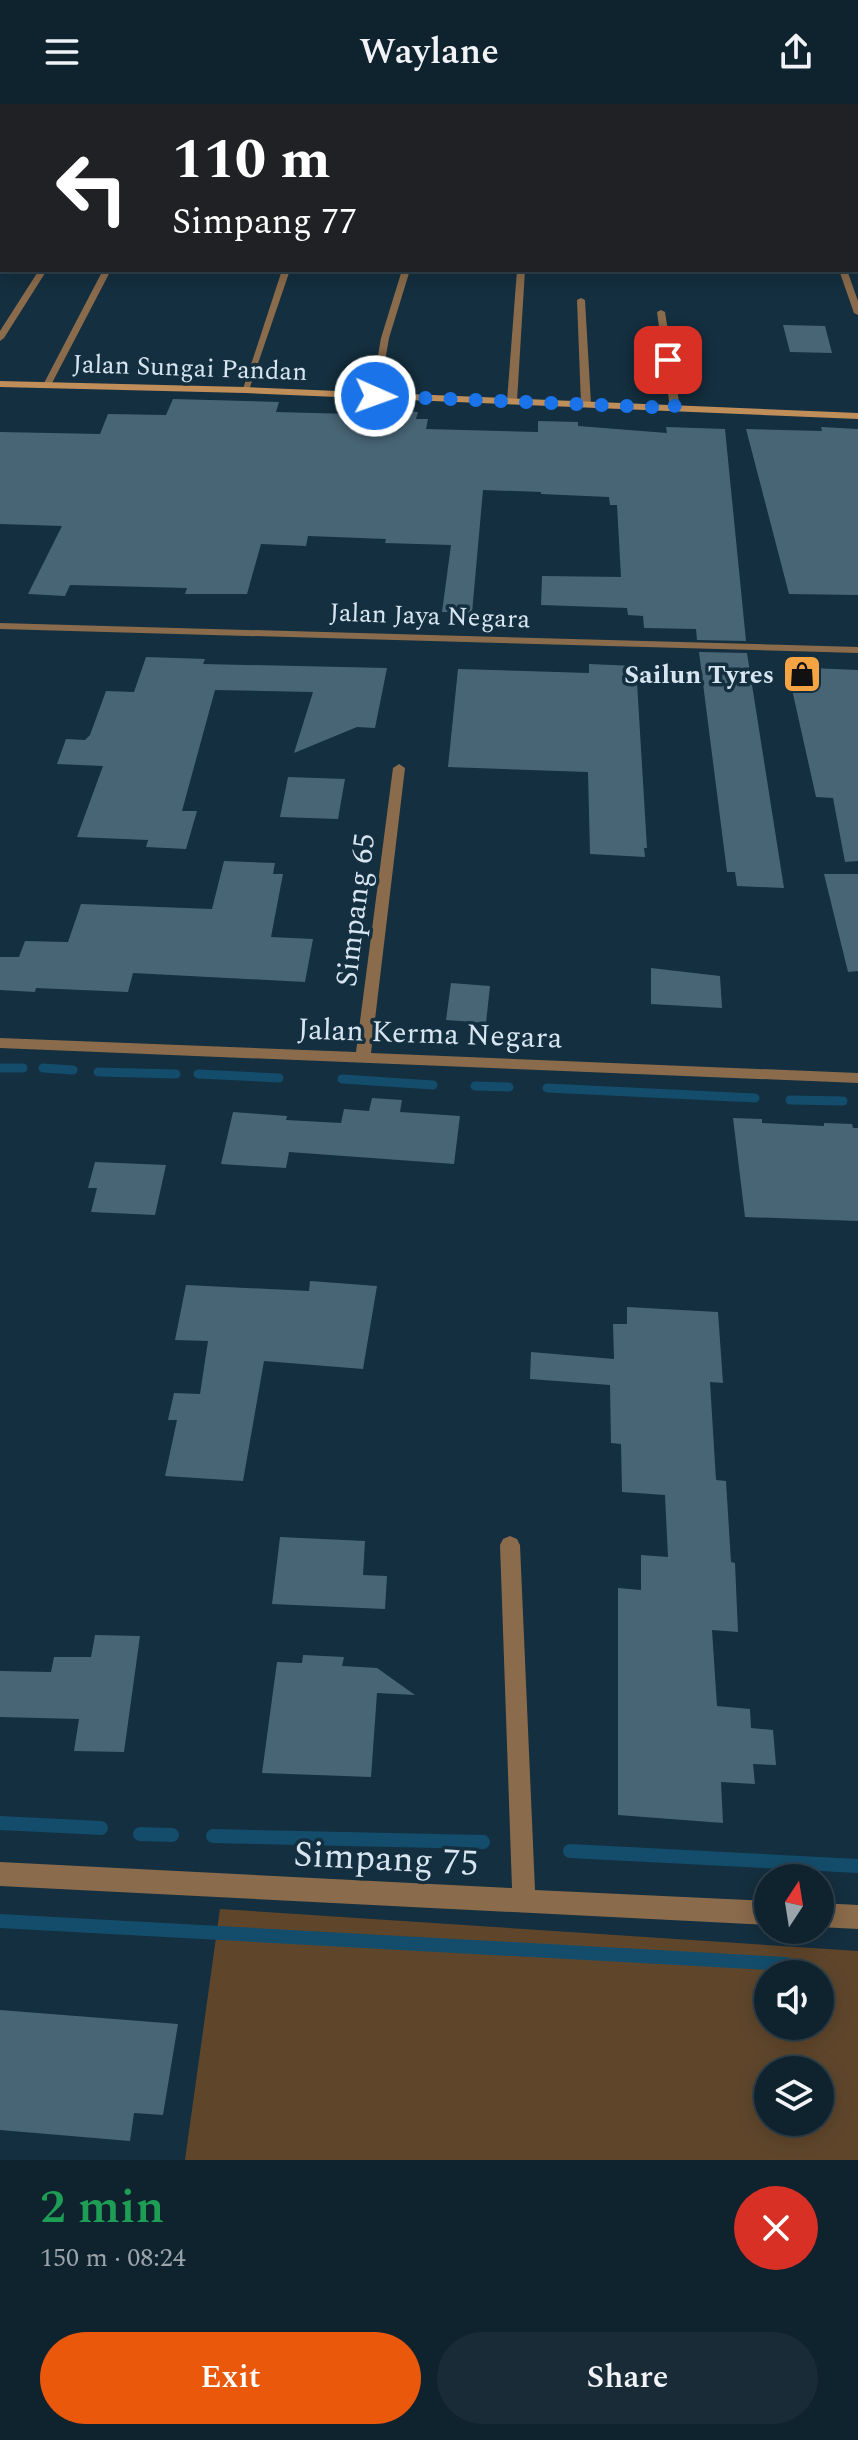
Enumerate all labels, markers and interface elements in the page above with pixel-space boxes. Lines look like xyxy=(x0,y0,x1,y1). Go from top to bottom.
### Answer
text: Waylane xyxy=(359,25,499,80)
icon: menu xyxy=(40,30,84,74)
icon: share xyxy=(774,30,818,74)
text: 110 m xyxy=(172,118,331,203)
icon: left xyxy=(40,136,144,240)
text: Simpang 77 xyxy=(172,195,357,250)
pin xyxy=(634,326,702,394)
icon: arrive xyxy=(646,338,690,382)
street label: Jalan Sungai Pandan xyxy=(72,344,308,392)
position arrow xyxy=(333,354,417,438)
street label: Jalan Jaya Negara xyxy=(329,593,531,640)
shop icon: Sailun Tyres xyxy=(781,653,823,695)
place label: Sailun Tyres xyxy=(624,655,774,695)
street label: Simpang 65 xyxy=(324,831,388,989)
street label: Jalan Kerma Negara xyxy=(297,1006,564,1062)
street label: Simpang 75 xyxy=(292,1827,480,1892)
north arrow xyxy=(754,1864,834,1944)
map controls xyxy=(754,1864,834,2136)
button: sound xyxy=(754,1960,834,2040)
button: layers xyxy=(754,2056,834,2136)
text: 2 min xyxy=(40,2171,165,2244)
button: close xyxy=(734,2186,818,2270)
text: 150 m · 08:24 xyxy=(40,2238,186,2278)
button: Exit xyxy=(40,2332,421,2424)
button: Share xyxy=(437,2332,818,2424)

